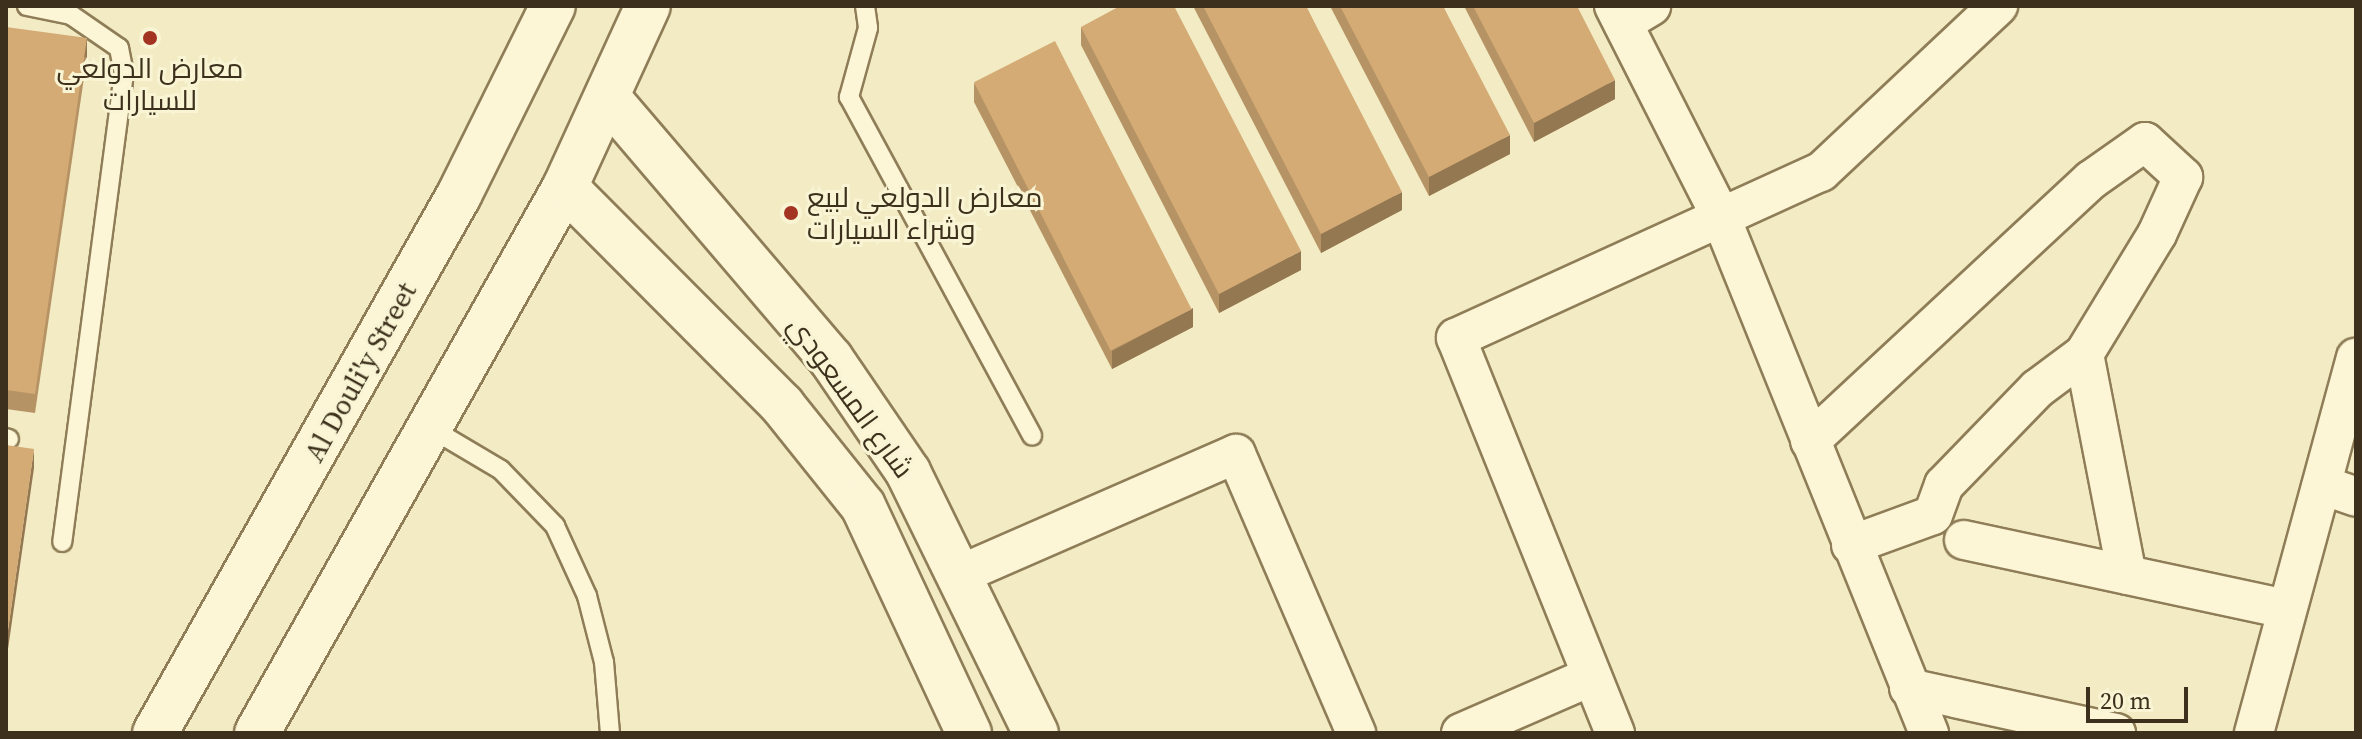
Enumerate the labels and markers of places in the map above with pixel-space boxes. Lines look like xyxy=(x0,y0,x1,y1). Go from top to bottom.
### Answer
marker: معارض الدولعي للسيارات xyxy=(141,29,159,47)
place label: معارض الدولعي للسيارات xyxy=(56,51,244,117)
place label: معارض الدولعي لبيع وشراء السيارات xyxy=(807,180,1042,246)
marker: معارض الدولعي لبيع وشراء السيارات xyxy=(782,204,800,222)

